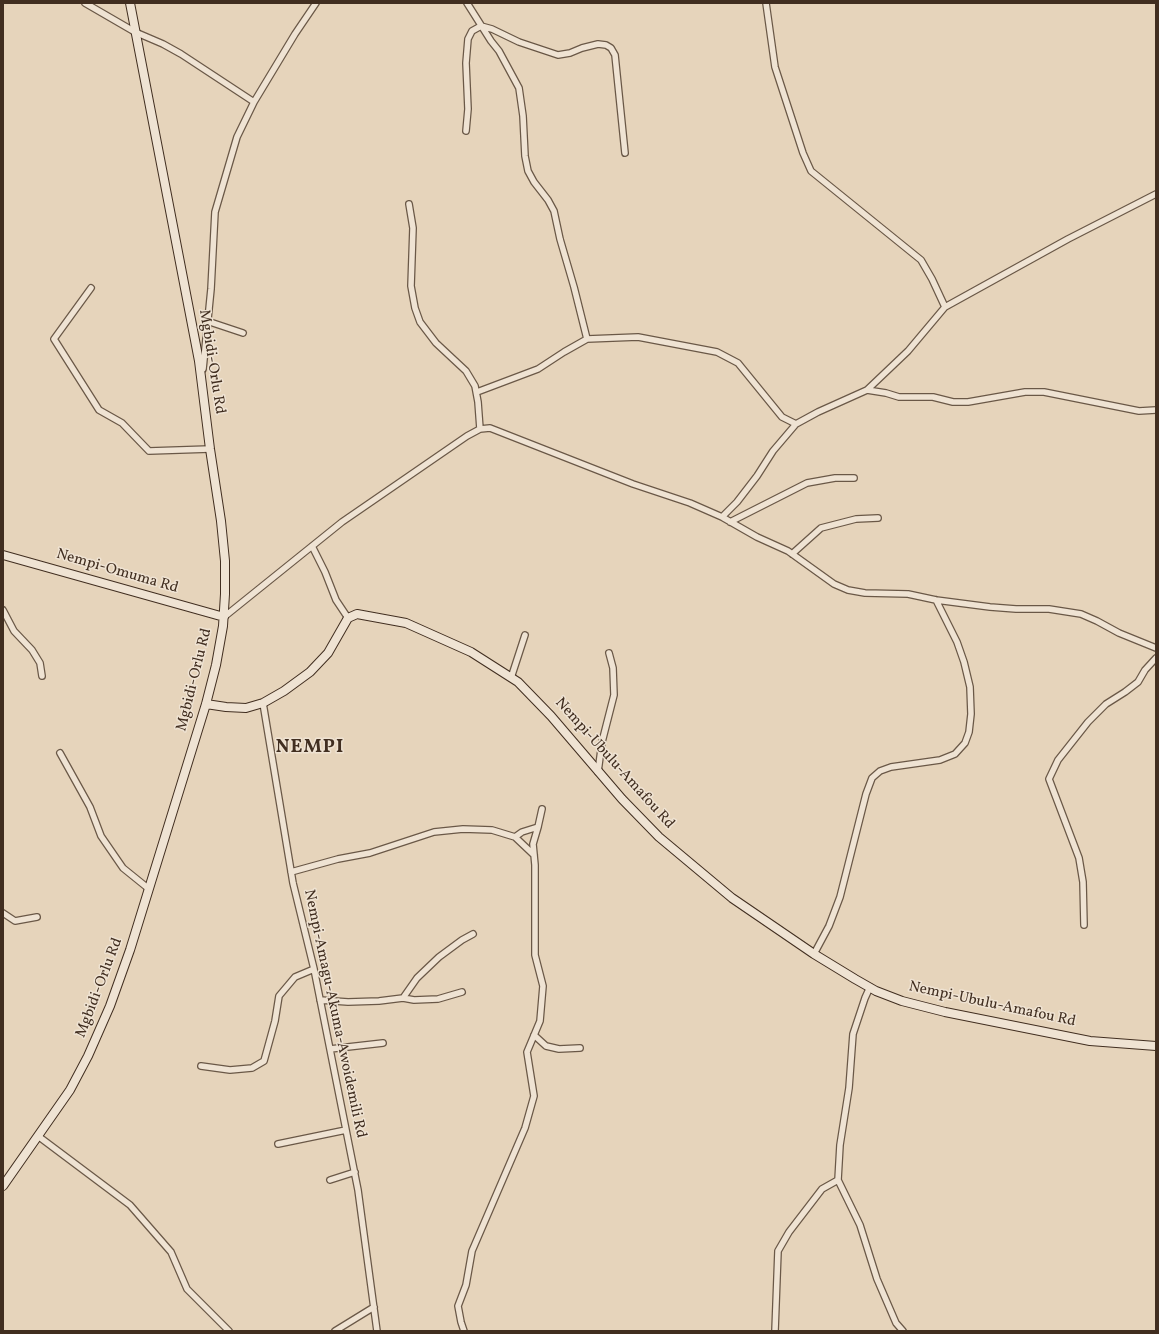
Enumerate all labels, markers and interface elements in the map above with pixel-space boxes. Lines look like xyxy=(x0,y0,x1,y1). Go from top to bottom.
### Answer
street label: Mgbidi-Orlu Rd xyxy=(194,308,228,416)
street label: Nempi-Omuma Rd xyxy=(54,546,180,598)
street label: Mgbidi-Orlu Rd xyxy=(174,627,216,733)
street label: Nempi-Ubulu-Amafou Rd xyxy=(550,695,678,833)
district label: NEMPI xyxy=(276,738,344,760)
street label: Nempi-Amagu-Akuma-Awoidemili Rd xyxy=(299,888,369,1140)
street label: Mgbidi-Orlu Rd xyxy=(73,936,127,1040)
street label: Nempi-Ubulu-Amafou Rd xyxy=(907,978,1077,1032)

